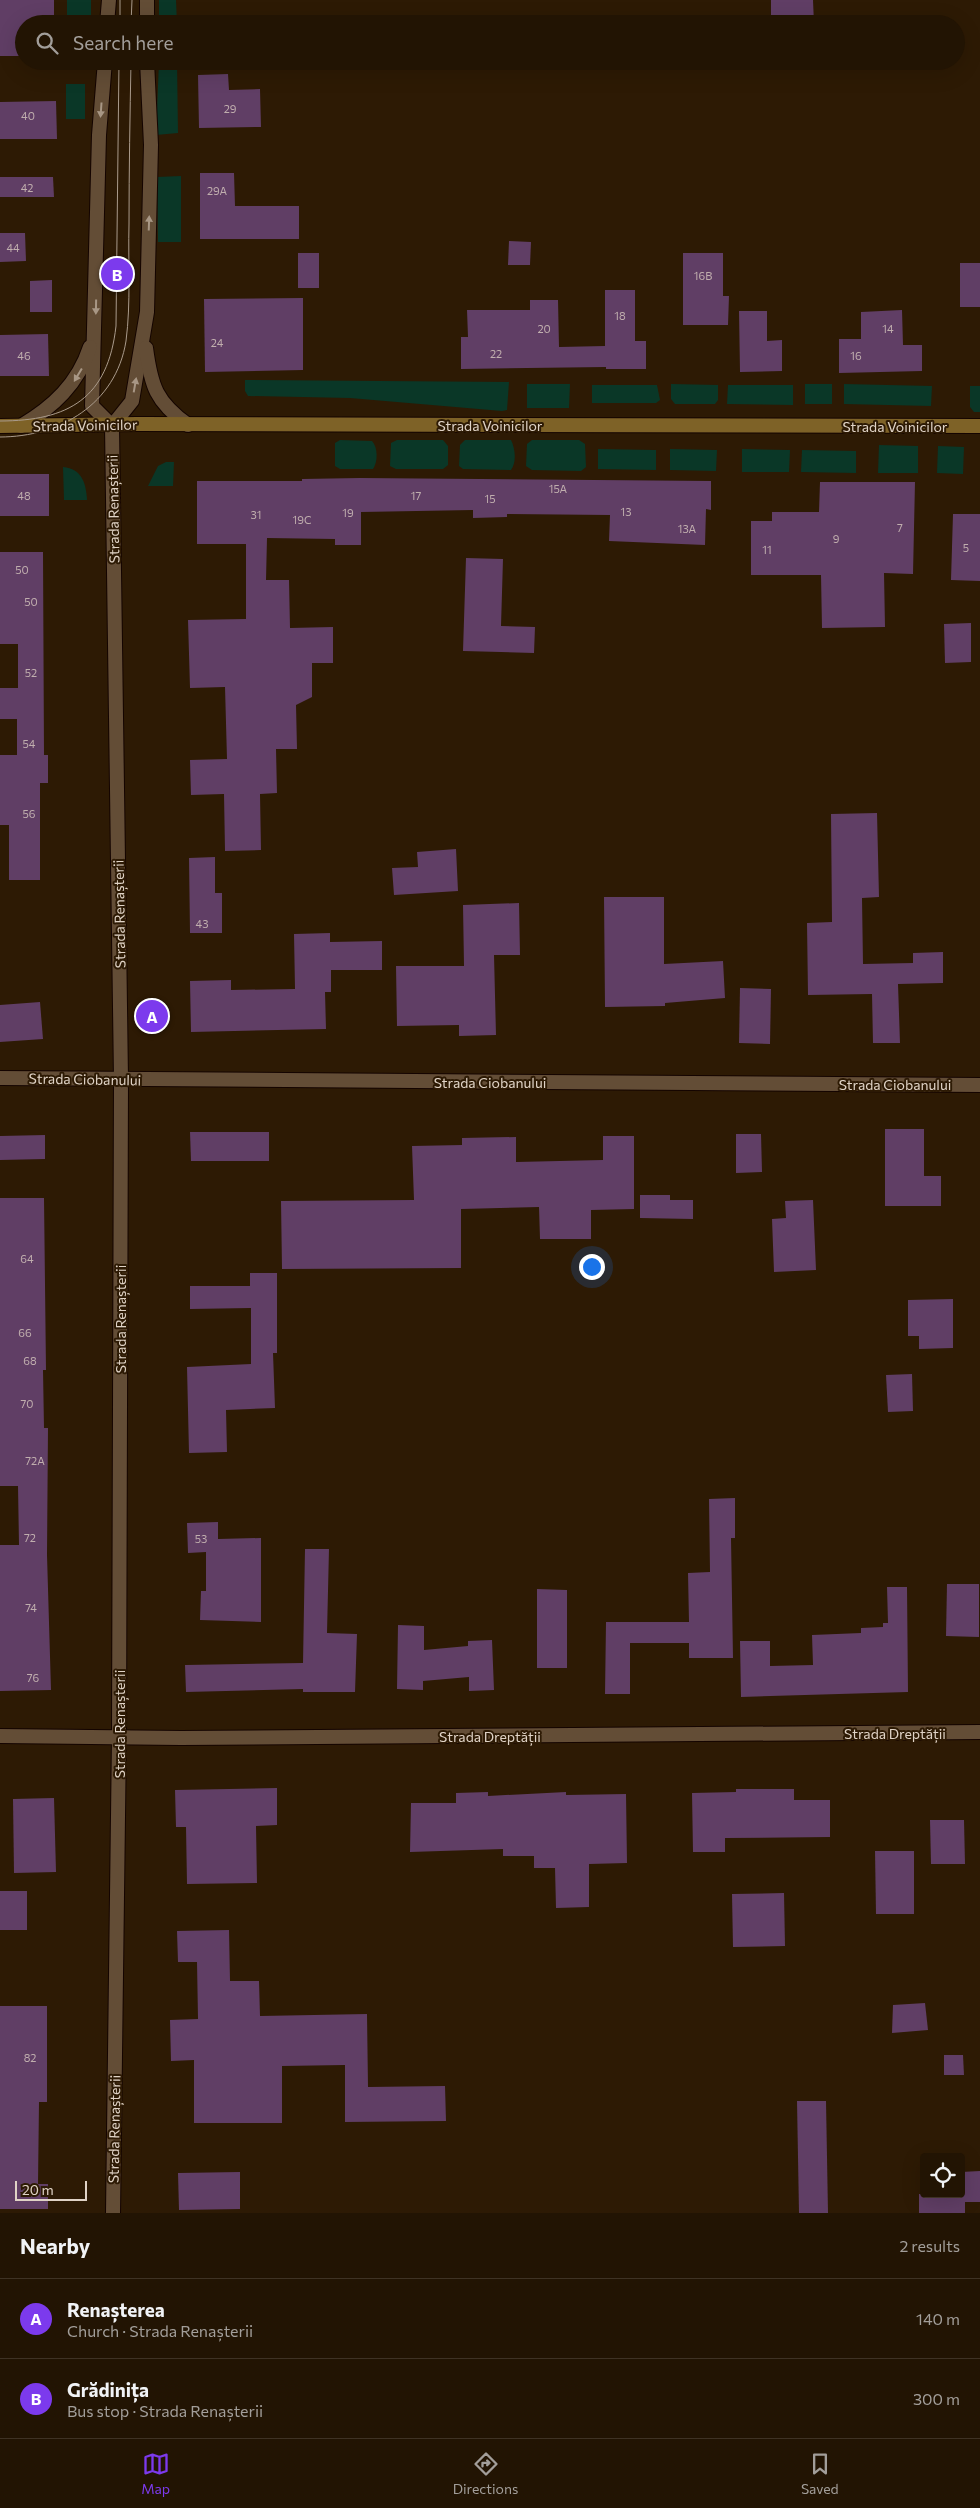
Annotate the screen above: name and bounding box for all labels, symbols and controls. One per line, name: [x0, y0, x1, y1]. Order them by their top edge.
search box: [15, 15, 965, 70]
icon: search: [33, 29, 61, 57]
text: Search here: [73, 31, 173, 54]
one-way arrow: [97, 102, 105, 118]
house number: 29: [224, 102, 237, 115]
house number: 40: [21, 109, 35, 122]
house number: 42: [21, 181, 33, 194]
house number: 29A: [207, 184, 227, 197]
one-way arrow: [145, 215, 153, 231]
house number: 44: [6, 241, 20, 254]
pin: B: [101, 255, 133, 293]
house number: 16B: [694, 269, 712, 282]
one-way arrow: [92, 300, 100, 316]
house number: 18: [614, 309, 626, 322]
house number: 20: [537, 322, 551, 335]
house number: 14: [882, 322, 894, 335]
house number: 24: [211, 336, 224, 349]
house number: 22: [490, 347, 502, 360]
house number: 46: [17, 349, 31, 362]
house number: 16: [850, 349, 862, 362]
one-way arrow: [74, 369, 83, 382]
one-way arrow: [132, 376, 140, 392]
street label: Strada Voinicilor: [32, 416, 138, 434]
street label: Strada Voinicilor: [438, 417, 543, 434]
street label: Strada Voinicilor: [843, 418, 948, 435]
street label: Strada Renașterii: [104, 455, 123, 563]
house number: 15A: [549, 482, 568, 495]
house number: 48: [17, 489, 31, 502]
house number: 17: [411, 489, 421, 502]
house number: 15: [484, 492, 496, 505]
house number: 13: [621, 505, 631, 518]
house number: 19: [342, 506, 354, 519]
house number: 31: [251, 508, 261, 521]
house number: 19C: [293, 513, 311, 526]
house number: 7: [897, 521, 903, 534]
house number: 13A: [678, 522, 697, 535]
house number: 9: [833, 532, 840, 545]
house number: 5: [963, 541, 969, 554]
house number: 11: [762, 543, 772, 556]
house number: 50: [15, 563, 29, 576]
house number: 50: [24, 595, 38, 608]
house number: 52: [25, 666, 37, 679]
house number: 54: [23, 737, 36, 750]
house number: 56: [23, 807, 36, 820]
street label: Strada Renașterii: [110, 860, 129, 968]
house number: 43: [196, 917, 208, 930]
pin: A: [136, 997, 168, 1035]
street label: Strada Ciobanului: [29, 1070, 141, 1088]
street label: Strada Ciobanului: [434, 1074, 546, 1091]
street label: Strada Ciobanului: [839, 1076, 951, 1093]
house number: 64: [20, 1252, 34, 1265]
your location: [579, 1254, 605, 1280]
street label: Strada Renașterii: [112, 1265, 130, 1373]
house number: 66: [18, 1326, 32, 1339]
house number: 68: [23, 1354, 37, 1367]
house number: 70: [21, 1397, 33, 1410]
house number: 72A: [25, 1454, 45, 1467]
house number: 72: [24, 1531, 36, 1544]
house number: 53: [195, 1532, 207, 1545]
house number: 74: [25, 1601, 37, 1614]
street label: Strada Renașterii: [111, 1670, 129, 1778]
house number: 76: [27, 1671, 40, 1684]
street label: Strada Dreptății: [844, 1725, 946, 1743]
street label: Strada Dreptății: [439, 1728, 541, 1746]
house number: 82: [24, 2051, 36, 2064]
street label: Strada Renașterii: [105, 2075, 124, 2183]
map controls: [920, 2153, 965, 2198]
button: locate: [920, 2153, 965, 2198]
scale bar: [15, 2178, 88, 2201]
text: 20 m: [22, 2181, 54, 2198]
text: Nearby: [20, 2233, 90, 2258]
text: 2 results: [899, 2236, 960, 2255]
text: Renașterea: [67, 2298, 165, 2321]
text: A: [30, 2309, 42, 2328]
text: 140 m: [916, 2309, 960, 2328]
text: Church · Strada Renașterii: [67, 2321, 253, 2340]
text: Grădinița: [67, 2378, 149, 2401]
text: B: [31, 2389, 41, 2408]
text: 300 m: [913, 2389, 960, 2408]
text: Bus stop · Strada Renașterii: [67, 2401, 263, 2420]
tab: Map: [141, 2450, 170, 2497]
tab: Directions: [453, 2450, 518, 2497]
tab: Saved: [801, 2450, 839, 2497]

